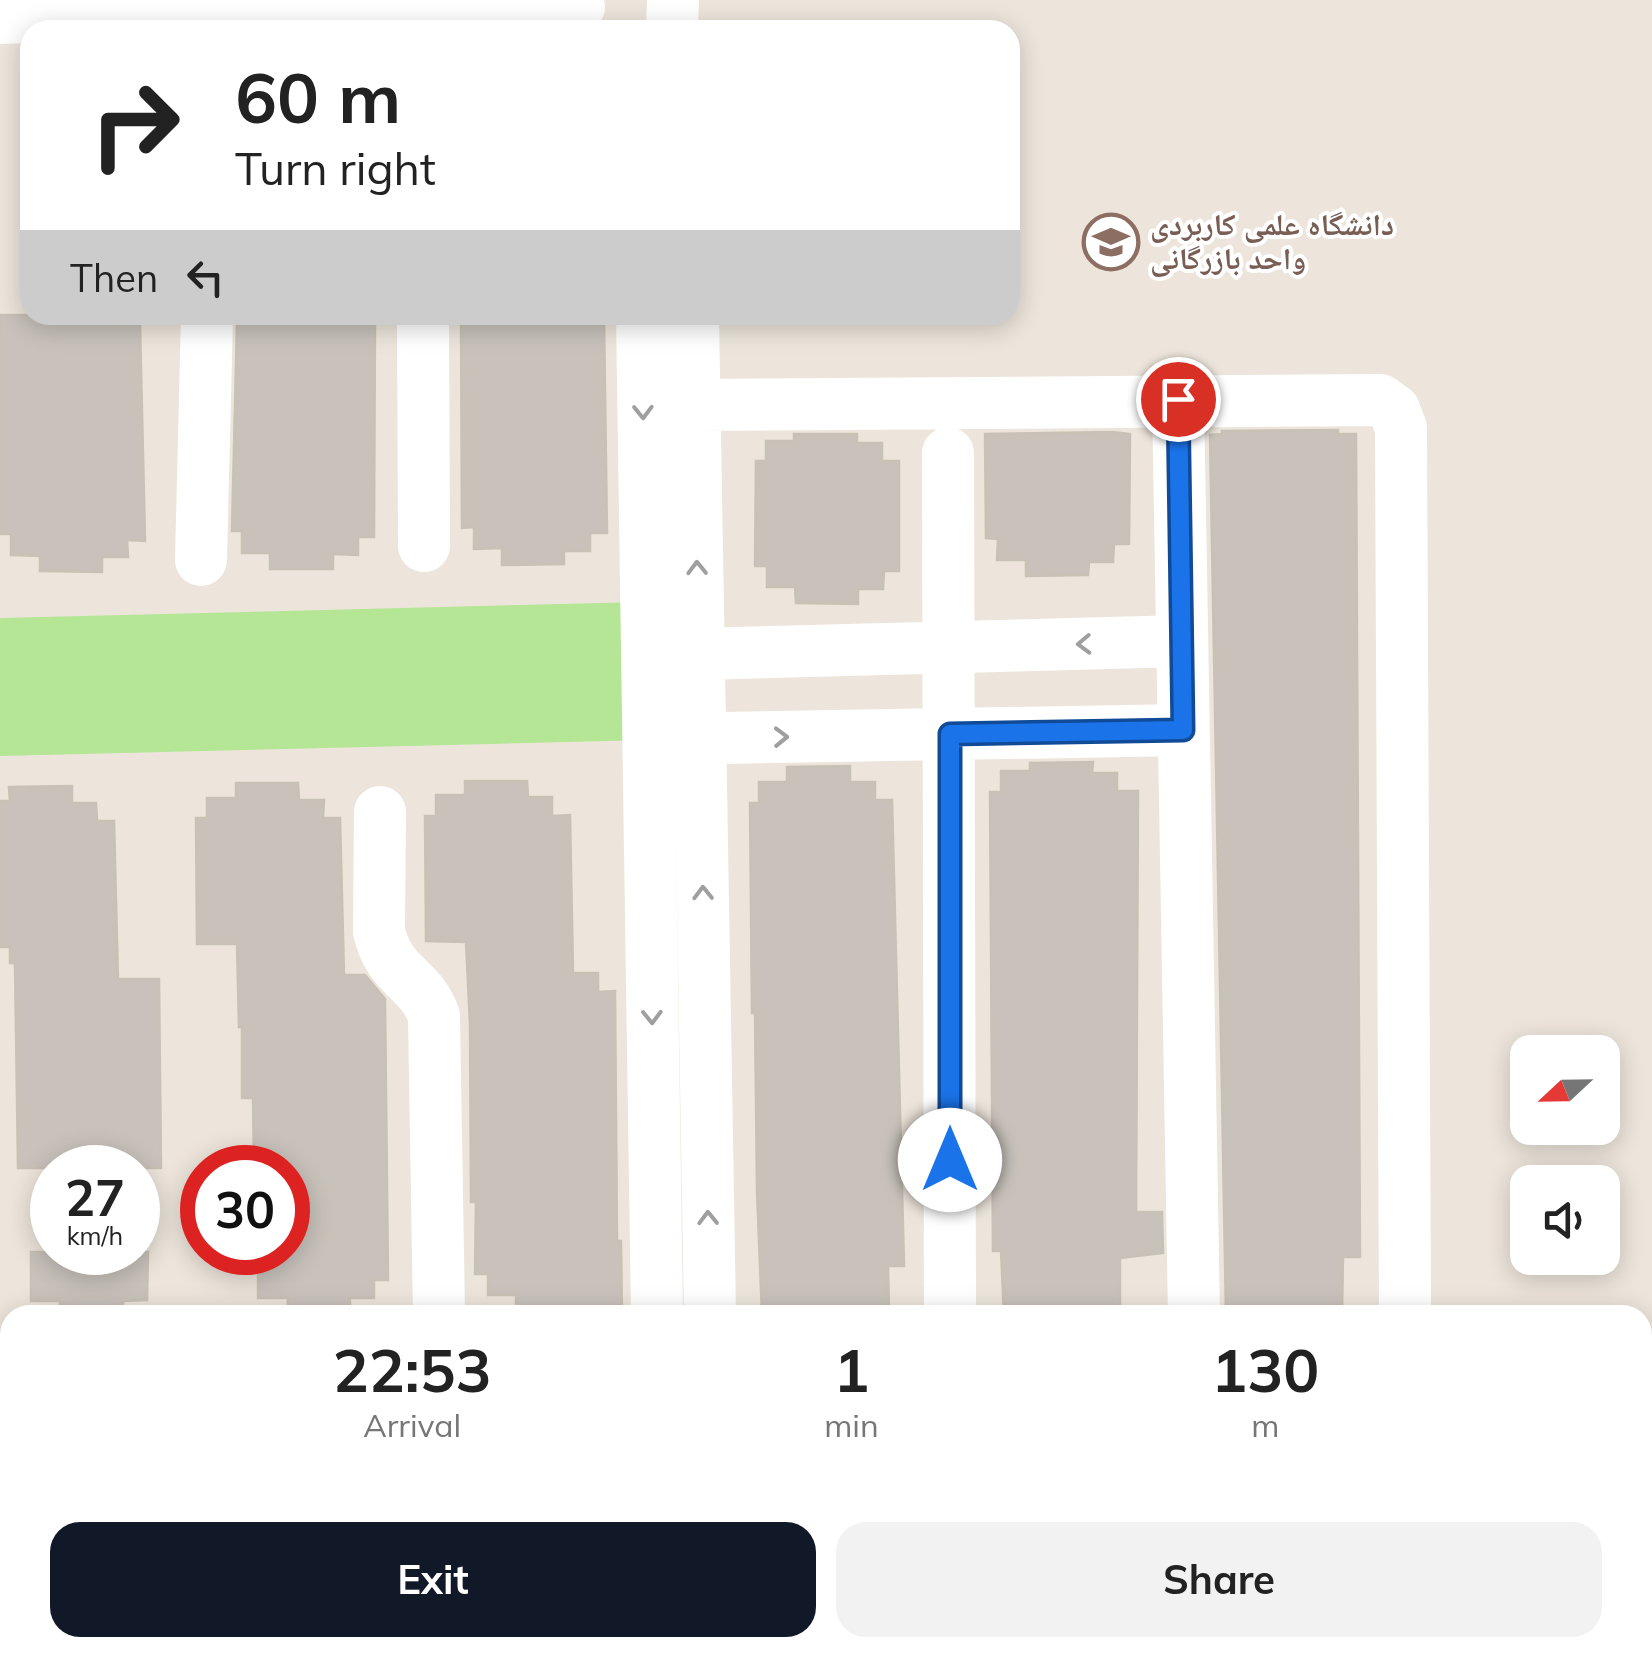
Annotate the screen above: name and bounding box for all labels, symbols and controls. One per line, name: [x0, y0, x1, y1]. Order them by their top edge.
text: 60 m: [235, 53, 401, 141]
icon: right: [70, 60, 200, 190]
text: Turn right: [235, 140, 436, 196]
place label: دانشگاه علمی کاربردی واحد بازرگانی: [1150, 205, 1394, 277]
school or university icon: دانشگاه علمی کاربردی واحد بازرگانی: [1081, 212, 1141, 272]
icon: left: [178, 250, 233, 305]
text: Then: [70, 254, 158, 302]
pin: [1136, 357, 1221, 442]
icon: arrive: [1151, 372, 1206, 427]
one-way arrow: [632, 406, 654, 421]
one-way arrow: [687, 559, 708, 575]
one-way arrow: [1076, 633, 1092, 654]
one-way arrow: [774, 726, 789, 748]
one-way arrow: [692, 884, 713, 900]
one-way arrow: [642, 1010, 663, 1026]
north arrow: [1510, 1035, 1620, 1145]
map controls: [1510, 1035, 1620, 1275]
position arrow: [898, 1108, 1002, 1212]
speed limit sign: 30: [180, 1145, 310, 1275]
button: sound: [1510, 1165, 1620, 1275]
text: 27: [65, 1166, 125, 1229]
one-way arrow: [697, 1209, 719, 1224]
text: km/h: [67, 1220, 123, 1251]
text: 22:53: [333, 1332, 492, 1407]
text: 1: [833, 1332, 869, 1407]
text: 130: [1211, 1332, 1319, 1407]
text: Arrival: [363, 1405, 461, 1445]
text: min: [824, 1405, 879, 1445]
text: m: [1251, 1405, 1279, 1445]
button: Exit: [50, 1522, 816, 1637]
button: Share: [836, 1522, 1602, 1637]

